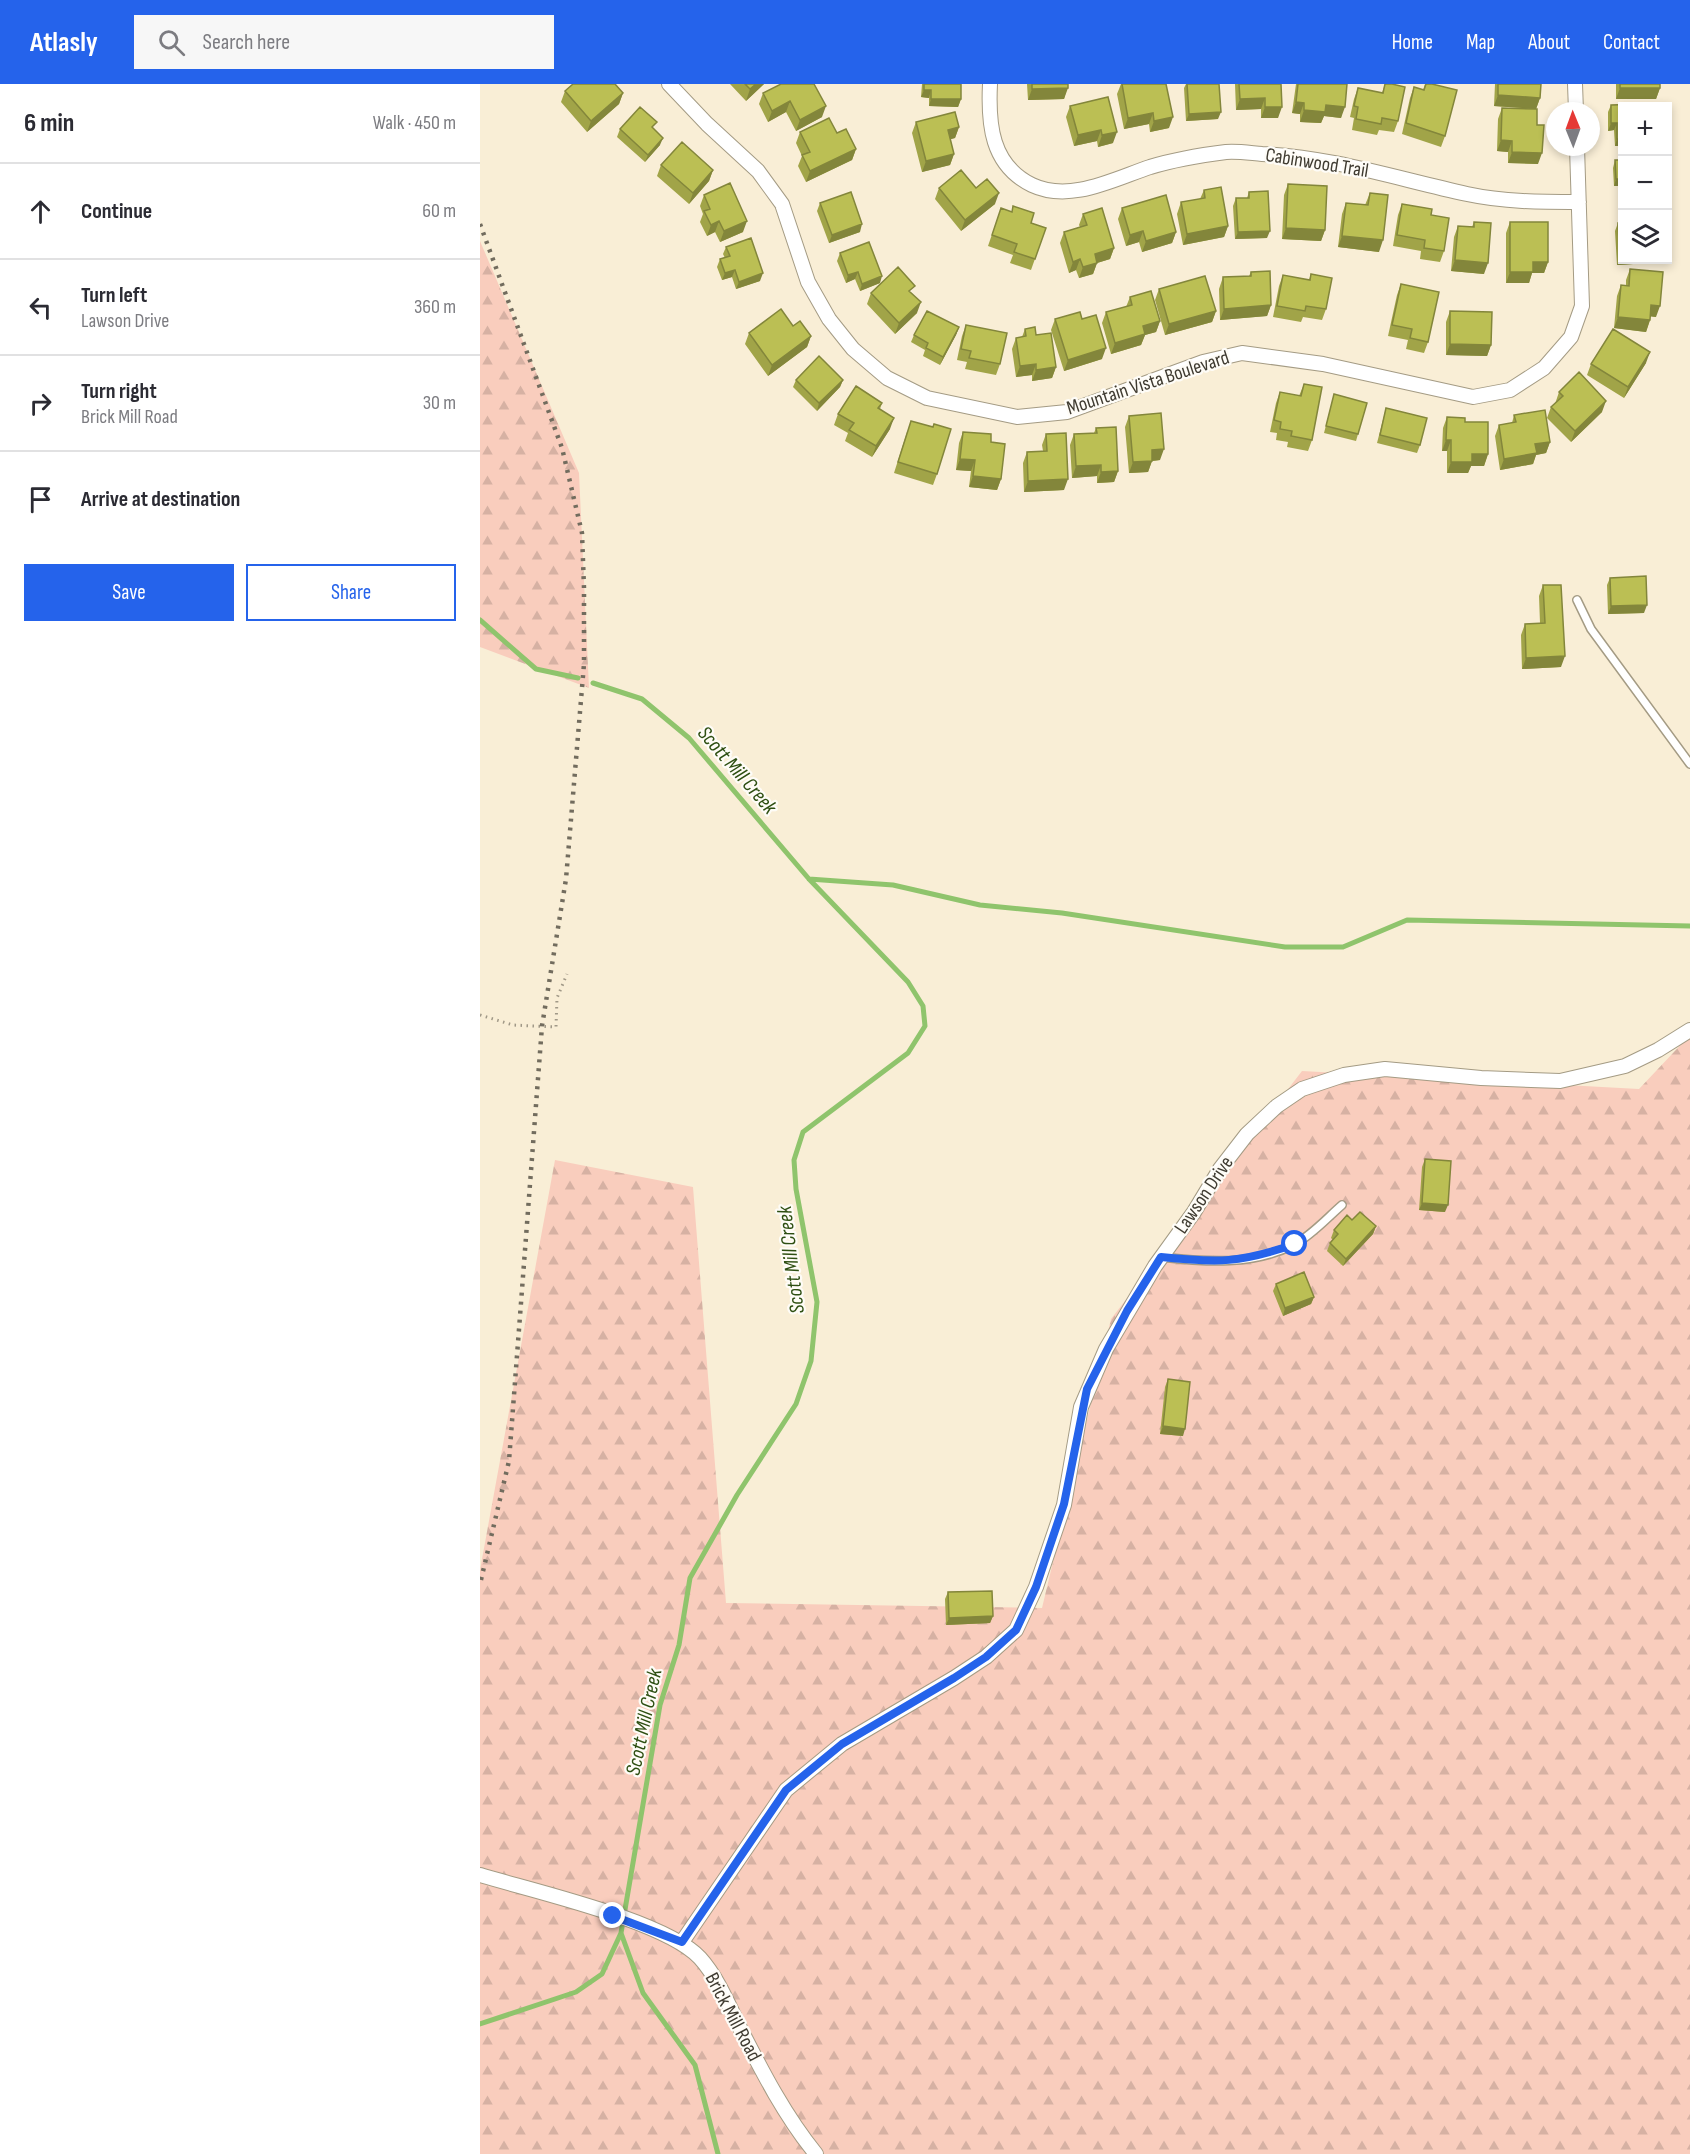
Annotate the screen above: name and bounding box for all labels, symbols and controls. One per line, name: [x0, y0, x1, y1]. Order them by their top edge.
search box: [134, 15, 554, 69]
text: Atlasly: [30, 26, 98, 59]
icon: search: [155, 26, 188, 59]
text: Search here: [203, 29, 290, 56]
text: Home: [1392, 30, 1433, 55]
text: Map: [1466, 30, 1495, 55]
text: About: [1528, 30, 1570, 55]
text: Contact: [1603, 30, 1660, 55]
north arrow: [1546, 102, 1600, 156]
map controls: [1618, 102, 1672, 264]
button: +: [1618, 102, 1672, 156]
text: 6 min: [24, 108, 74, 139]
text: Walk · 450 m: [373, 111, 456, 135]
street label: Cabinwood Trail: [1264, 143, 1370, 183]
button: −: [1618, 156, 1672, 210]
icon: ahead: [24, 195, 57, 228]
text: Continue: [81, 198, 152, 225]
text: 60 m: [422, 199, 456, 223]
button: layers: [1618, 210, 1672, 264]
text: Turn left: [81, 282, 147, 309]
icon: left: [24, 291, 57, 324]
text: 360 m: [414, 295, 456, 319]
text: Lawson Drive: [81, 309, 169, 333]
street label: Mountain Vista Boulevard: [1064, 345, 1232, 421]
text: Turn right: [81, 378, 157, 405]
icon: right: [24, 387, 57, 420]
text: 30 m: [423, 391, 456, 415]
text: Brick Mill Road: [81, 405, 178, 429]
icon: arrive: [24, 483, 57, 516]
text: Arrive at destination: [81, 486, 240, 513]
button: Save: [24, 564, 234, 621]
button: Share: [246, 564, 456, 621]
water label: Scott Mill Creek: [692, 721, 783, 820]
street label: Lawson Drive: [1169, 1152, 1239, 1238]
water label: Scott Mill Creek: [772, 1204, 810, 1315]
route start: [1281, 1230, 1307, 1256]
water label: Scott Mill Creek: [621, 1665, 668, 1777]
route end: [599, 1902, 625, 1928]
street label: Brick Mill Road: [700, 1969, 766, 2065]

